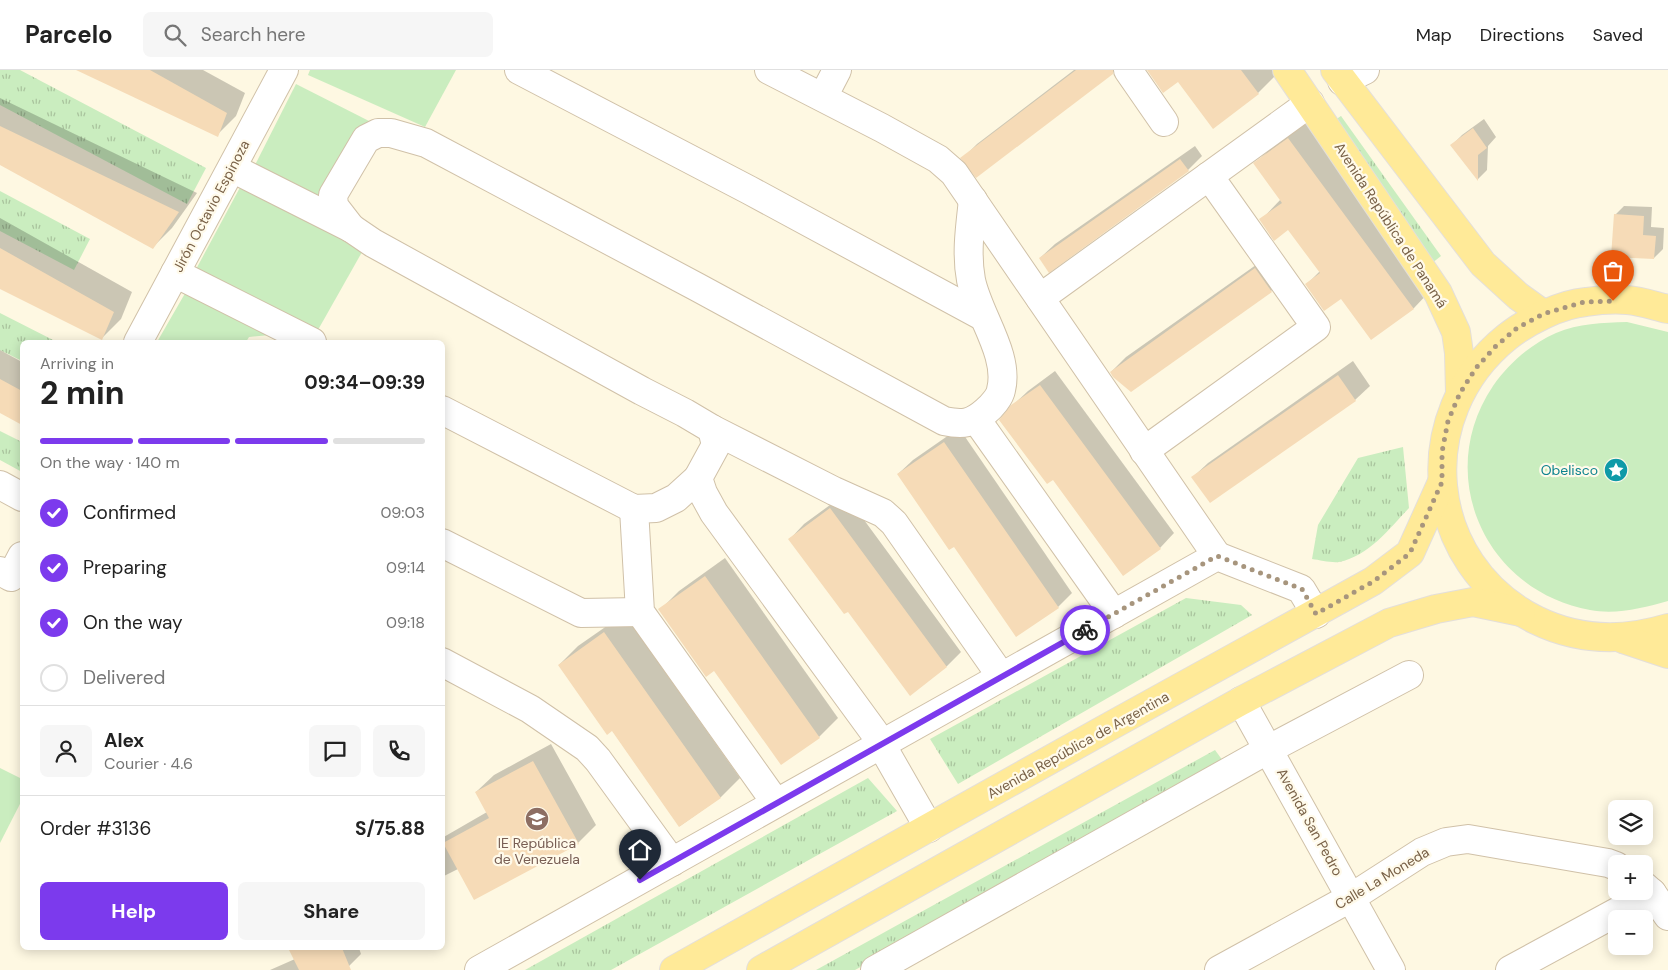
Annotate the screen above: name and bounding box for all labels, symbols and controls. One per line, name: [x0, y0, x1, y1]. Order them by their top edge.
search box: [143, 12, 493, 57]
text: Parcelo: [25, 19, 113, 50]
icon: search: [161, 21, 189, 49]
text: Search here: [201, 22, 306, 47]
text: Map: [1416, 23, 1452, 47]
text: Directions: [1480, 23, 1565, 47]
text: Saved: [1593, 23, 1643, 47]
street label: Jirón Octavio Espinoza: [169, 137, 253, 275]
street label: Avenida República de Panamá: [1331, 139, 1451, 311]
pin: [1592, 250, 1634, 301]
icon: bag: [1599, 257, 1627, 285]
text: Arriving in: [40, 353, 114, 374]
text: 09:34–09:39: [304, 370, 425, 395]
text: 2 min: [40, 372, 125, 414]
text: On the way · 140 m: [40, 452, 180, 473]
place icon: Obelisco: [1603, 457, 1629, 483]
place label: Obelisco: [1541, 461, 1598, 479]
icon: check: [40, 499, 68, 527]
text: Confirmed: [83, 500, 176, 525]
text: 09:03: [380, 502, 425, 523]
icon: check: [40, 554, 68, 582]
text: Preparing: [83, 555, 167, 580]
text: 09:14: [386, 557, 425, 578]
courier: [1060, 605, 1110, 655]
icon: check: [40, 609, 68, 637]
text: On the way: [83, 610, 183, 635]
text: 09:18: [386, 612, 425, 633]
icon: bike: [1071, 616, 1099, 644]
text: Delivered: [83, 665, 165, 690]
street label: Avenida República de Argentina: [984, 687, 1172, 803]
button: person: [40, 725, 92, 777]
button: chat: [309, 725, 361, 777]
button: phone: [373, 725, 425, 777]
text: Alex: [104, 728, 144, 753]
text: Courier · 4.6: [104, 753, 193, 774]
street label: Avenida San Pedro: [1273, 765, 1347, 879]
map controls: [1608, 800, 1653, 955]
button: layers: [1608, 800, 1653, 845]
school or university icon: IE República de Venezuela: [524, 806, 550, 832]
text: Order #3136: [40, 816, 151, 841]
text: S/75.88: [355, 816, 425, 841]
pin: [619, 829, 661, 880]
place label: IE República de Venezuela: [494, 834, 580, 868]
icon: home: [626, 836, 654, 864]
street label: Calle La Moneda: [1332, 843, 1432, 913]
button: +: [1608, 855, 1653, 900]
button: Help: [40, 882, 228, 940]
button: Share: [238, 882, 425, 940]
button: −: [1608, 910, 1653, 955]

